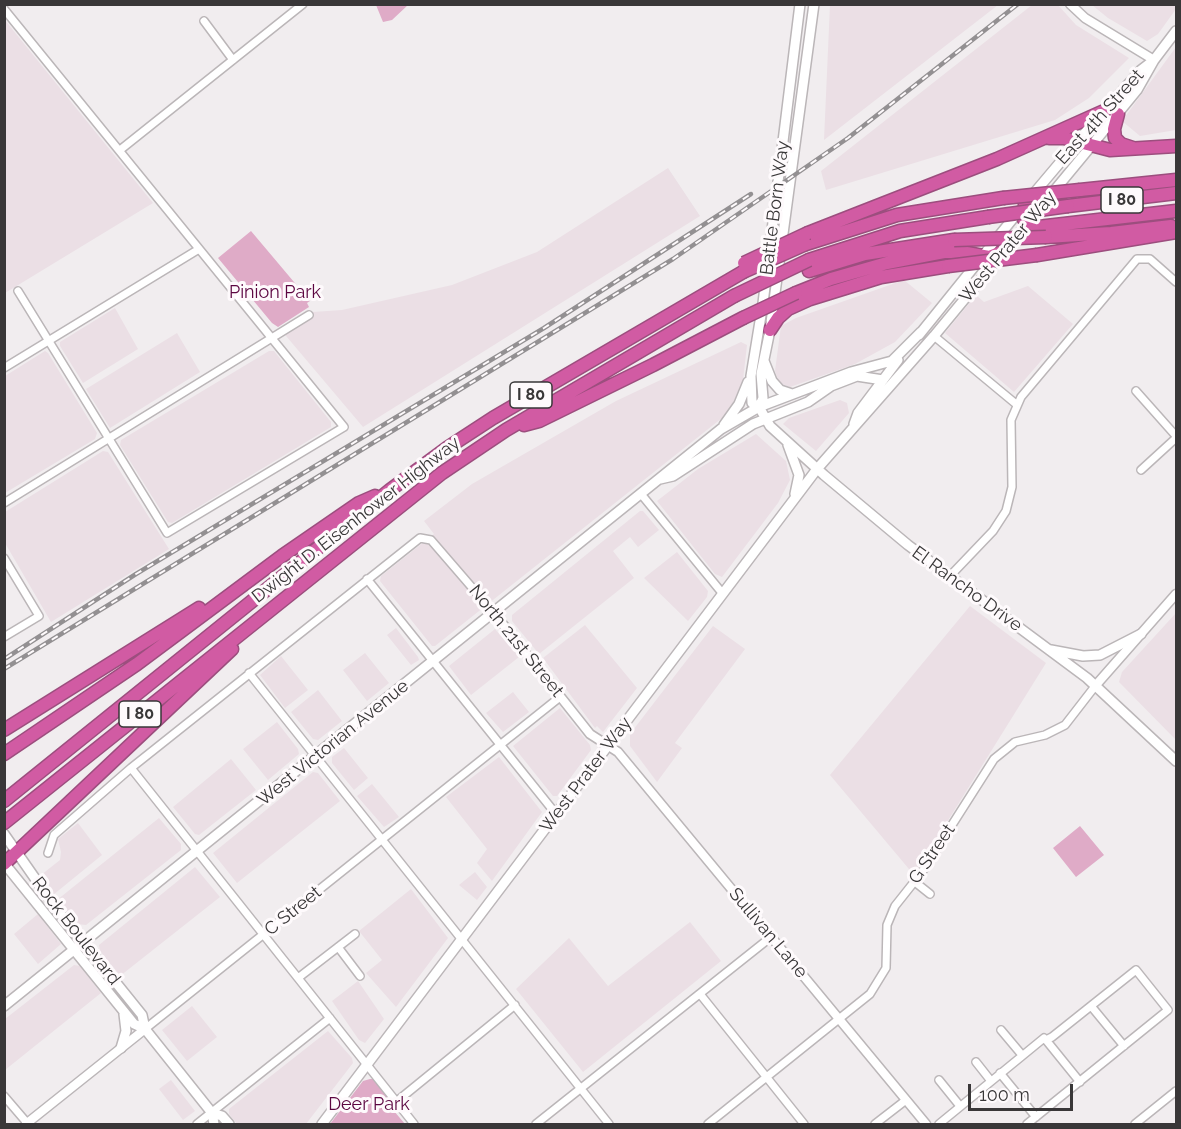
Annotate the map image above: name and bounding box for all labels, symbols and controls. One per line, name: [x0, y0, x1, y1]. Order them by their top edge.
street label: East 4th Street: [1052, 65, 1148, 169]
street label: Battle Born Way: [756, 140, 794, 276]
street label: West Prater Way: [955, 187, 1061, 307]
road number: I 80: [1101, 187, 1143, 213]
park label: Pinion Park: [229, 282, 321, 304]
road number: I 80: [510, 382, 552, 408]
street label: Dwight D. Eisenhower Highway: [248, 432, 464, 608]
street label: El Rancho Drive: [908, 542, 1026, 636]
street label: North 21st Street: [464, 581, 568, 701]
street label: West Victorian Avenue: [253, 675, 413, 811]
road number: I 80: [119, 701, 161, 727]
street label: West Prater Way: [535, 713, 637, 837]
street label: G Street: [904, 820, 960, 888]
street label: Rock Boulevard: [27, 873, 125, 989]
street label: C Street: [260, 882, 326, 940]
street label: Sullivan Lane: [724, 884, 812, 982]
scale bar: [971, 1072, 1076, 1110]
text: 100 m: [979, 1084, 1030, 1105]
park label: Deer Park: [328, 1094, 410, 1116]

